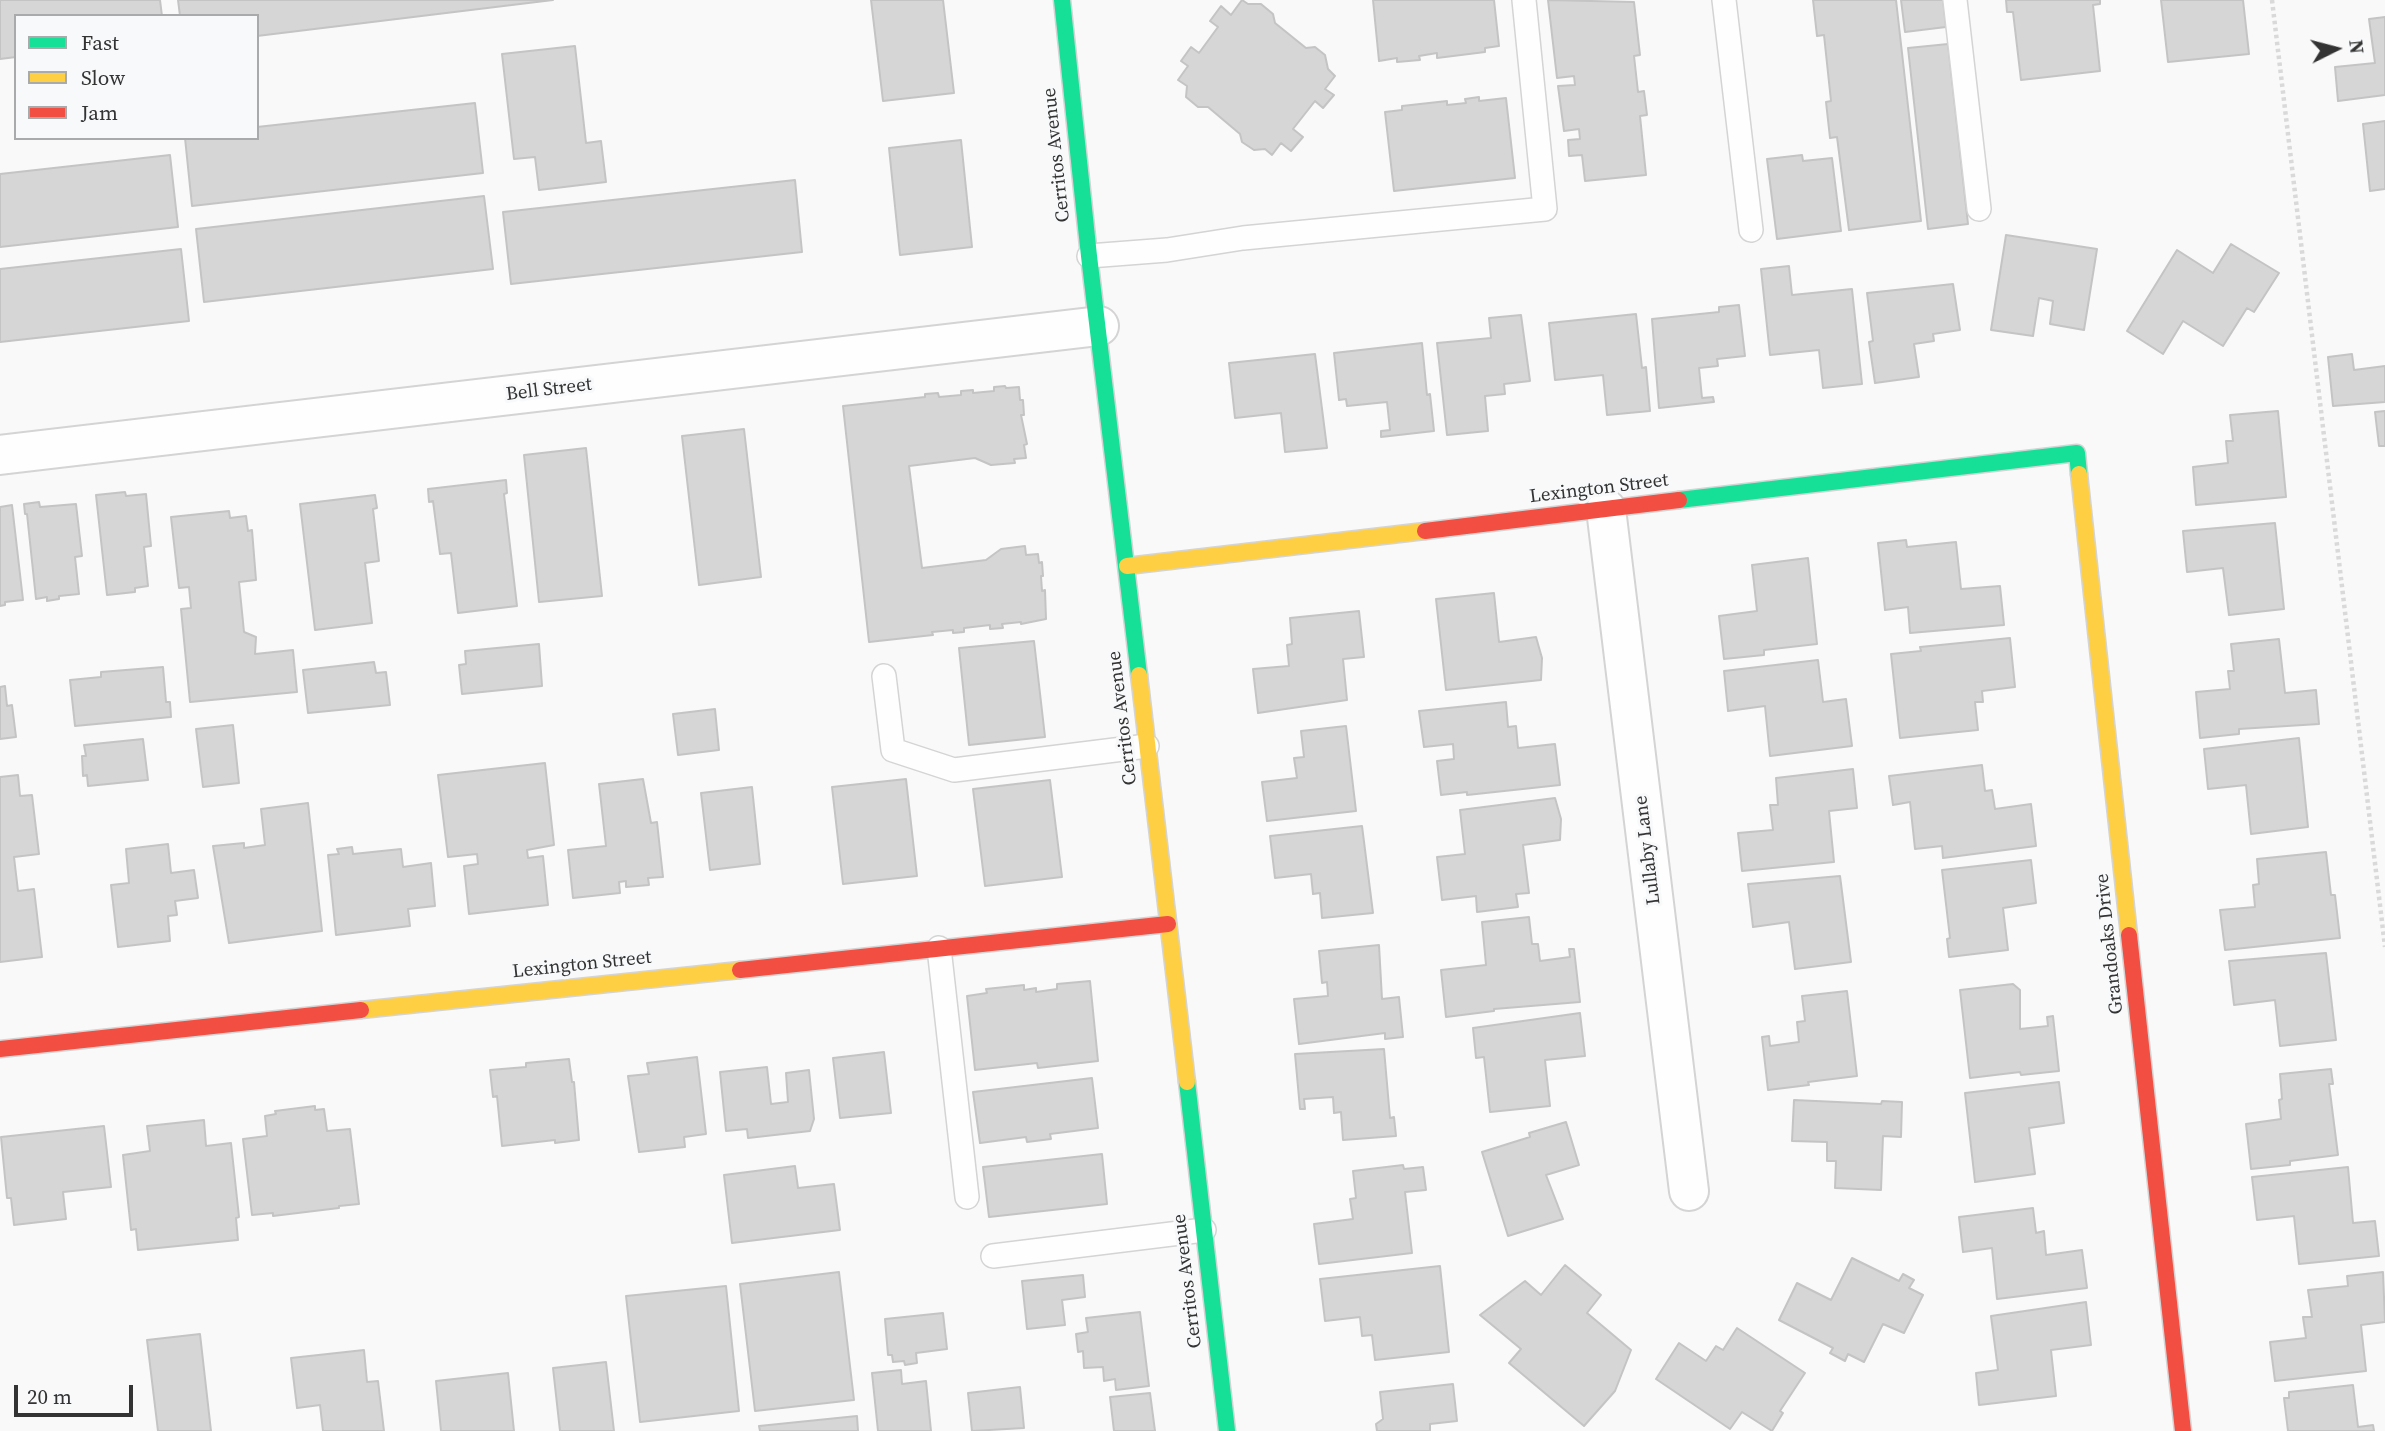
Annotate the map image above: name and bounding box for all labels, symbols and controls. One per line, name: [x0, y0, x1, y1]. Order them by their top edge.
legend: [14, 14, 259, 140]
north arrow: [2301, 14, 2371, 84]
text: Fast: [81, 28, 119, 57]
text: N: [2343, 39, 2371, 55]
text: Slow: [81, 63, 125, 92]
street label: Cerritos Avenue: [1039, 87, 1075, 223]
text: Jam: [81, 98, 118, 127]
street label: Bell Street: [505, 373, 593, 407]
street label: Lexington Street: [1528, 469, 1670, 509]
street label: Cerritos Avenue: [1103, 650, 1143, 786]
street label: Lullaby Lane: [1630, 794, 1666, 906]
street label: Grandoaks Drive: [2091, 872, 2129, 1016]
street label: Lexington Street: [511, 946, 653, 984]
street label: Cerritos Avenue: [1168, 1213, 1208, 1349]
scale bar: [18, 1372, 136, 1416]
text: 20 m: [27, 1382, 72, 1411]

